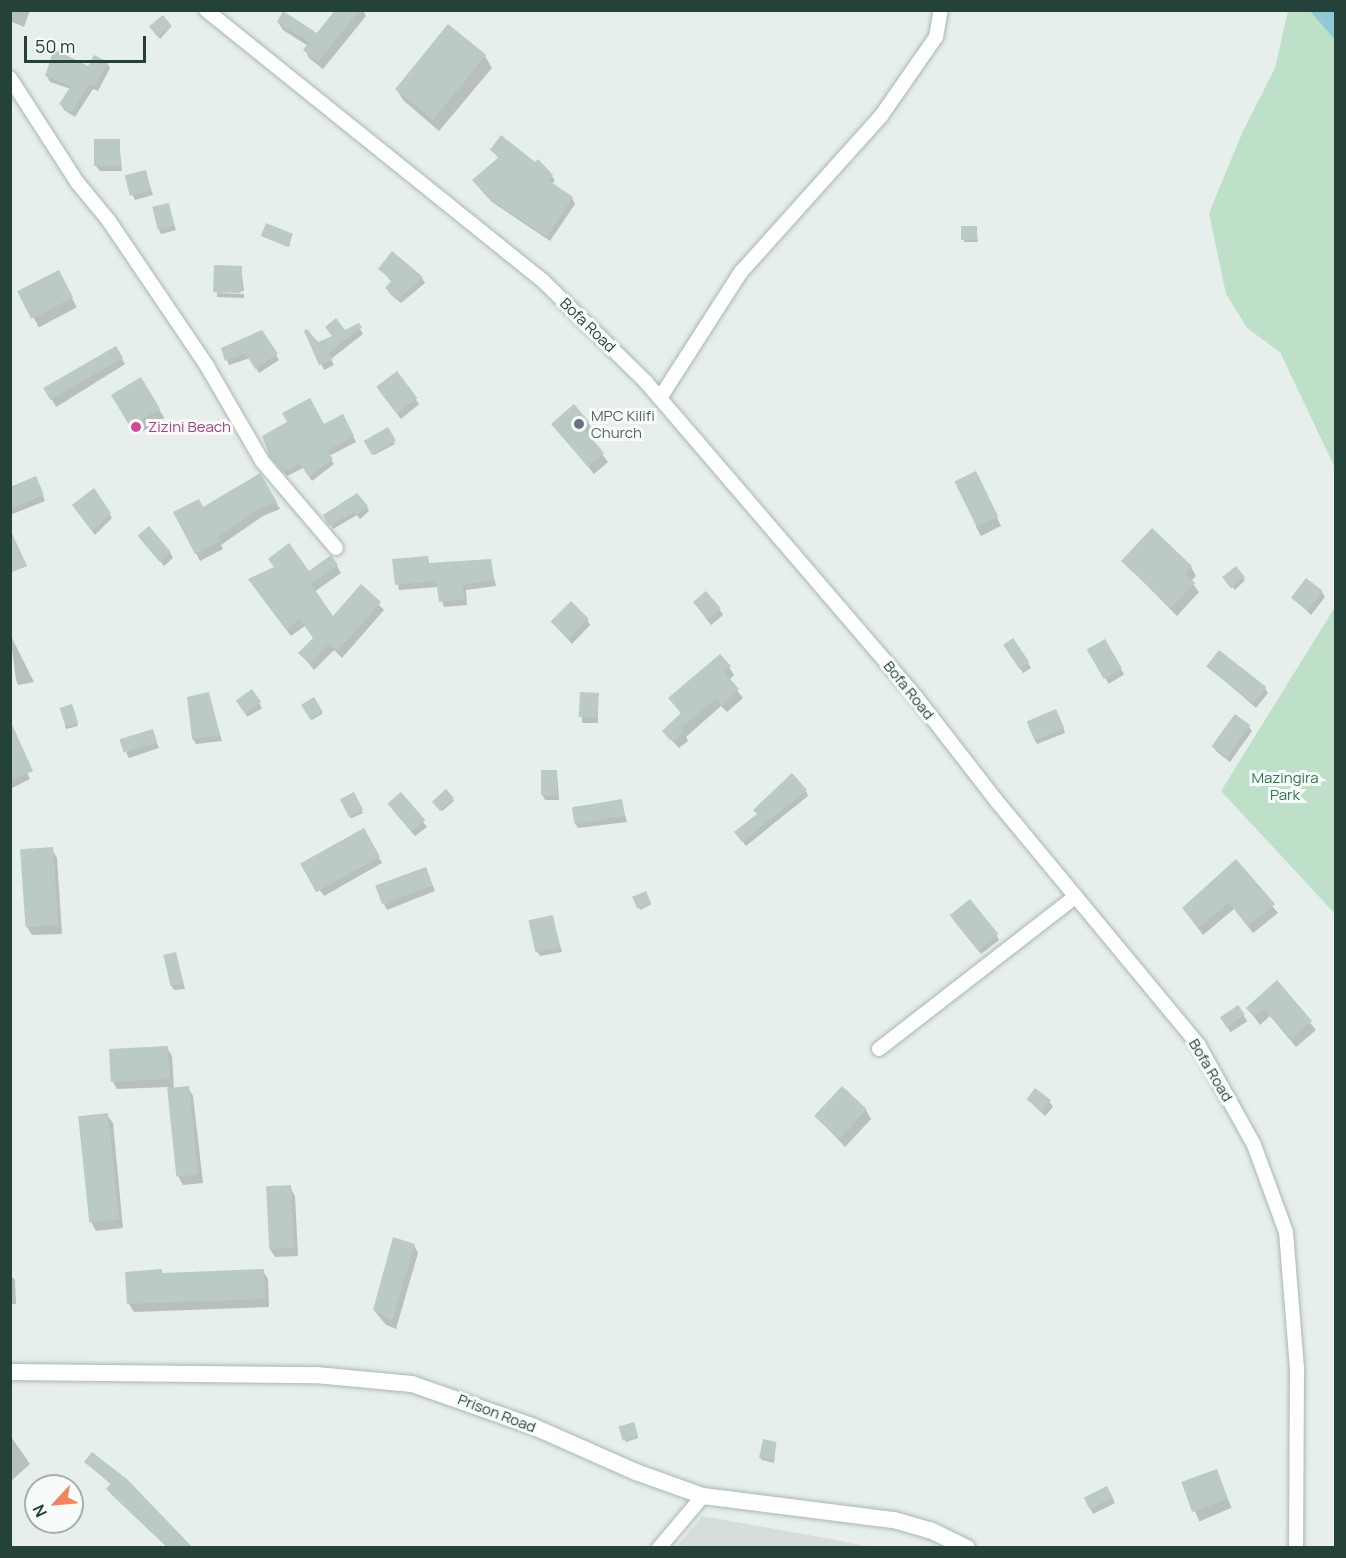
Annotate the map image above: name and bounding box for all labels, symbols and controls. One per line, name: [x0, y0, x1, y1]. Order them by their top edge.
scale bar: [27, 24, 148, 62]
text: 50 m: [35, 34, 75, 58]
street label: Bofa Road: [557, 294, 619, 356]
place label: MPC Kilifi Church: [591, 406, 655, 441]
marker: MPC Kilifi Church: [572, 417, 586, 431]
place label: Zizini Beach: [148, 418, 231, 436]
marker: Zizini Beach: [129, 420, 143, 434]
street label: Bofa Road: [880, 657, 938, 723]
park label: Mazingira Park: [1251, 768, 1319, 803]
street label: Bofa Road: [1185, 1035, 1237, 1105]
street label: Prison Road: [455, 1390, 539, 1436]
north arrow: [24, 1474, 84, 1534]
text: N: [27, 1501, 52, 1521]

